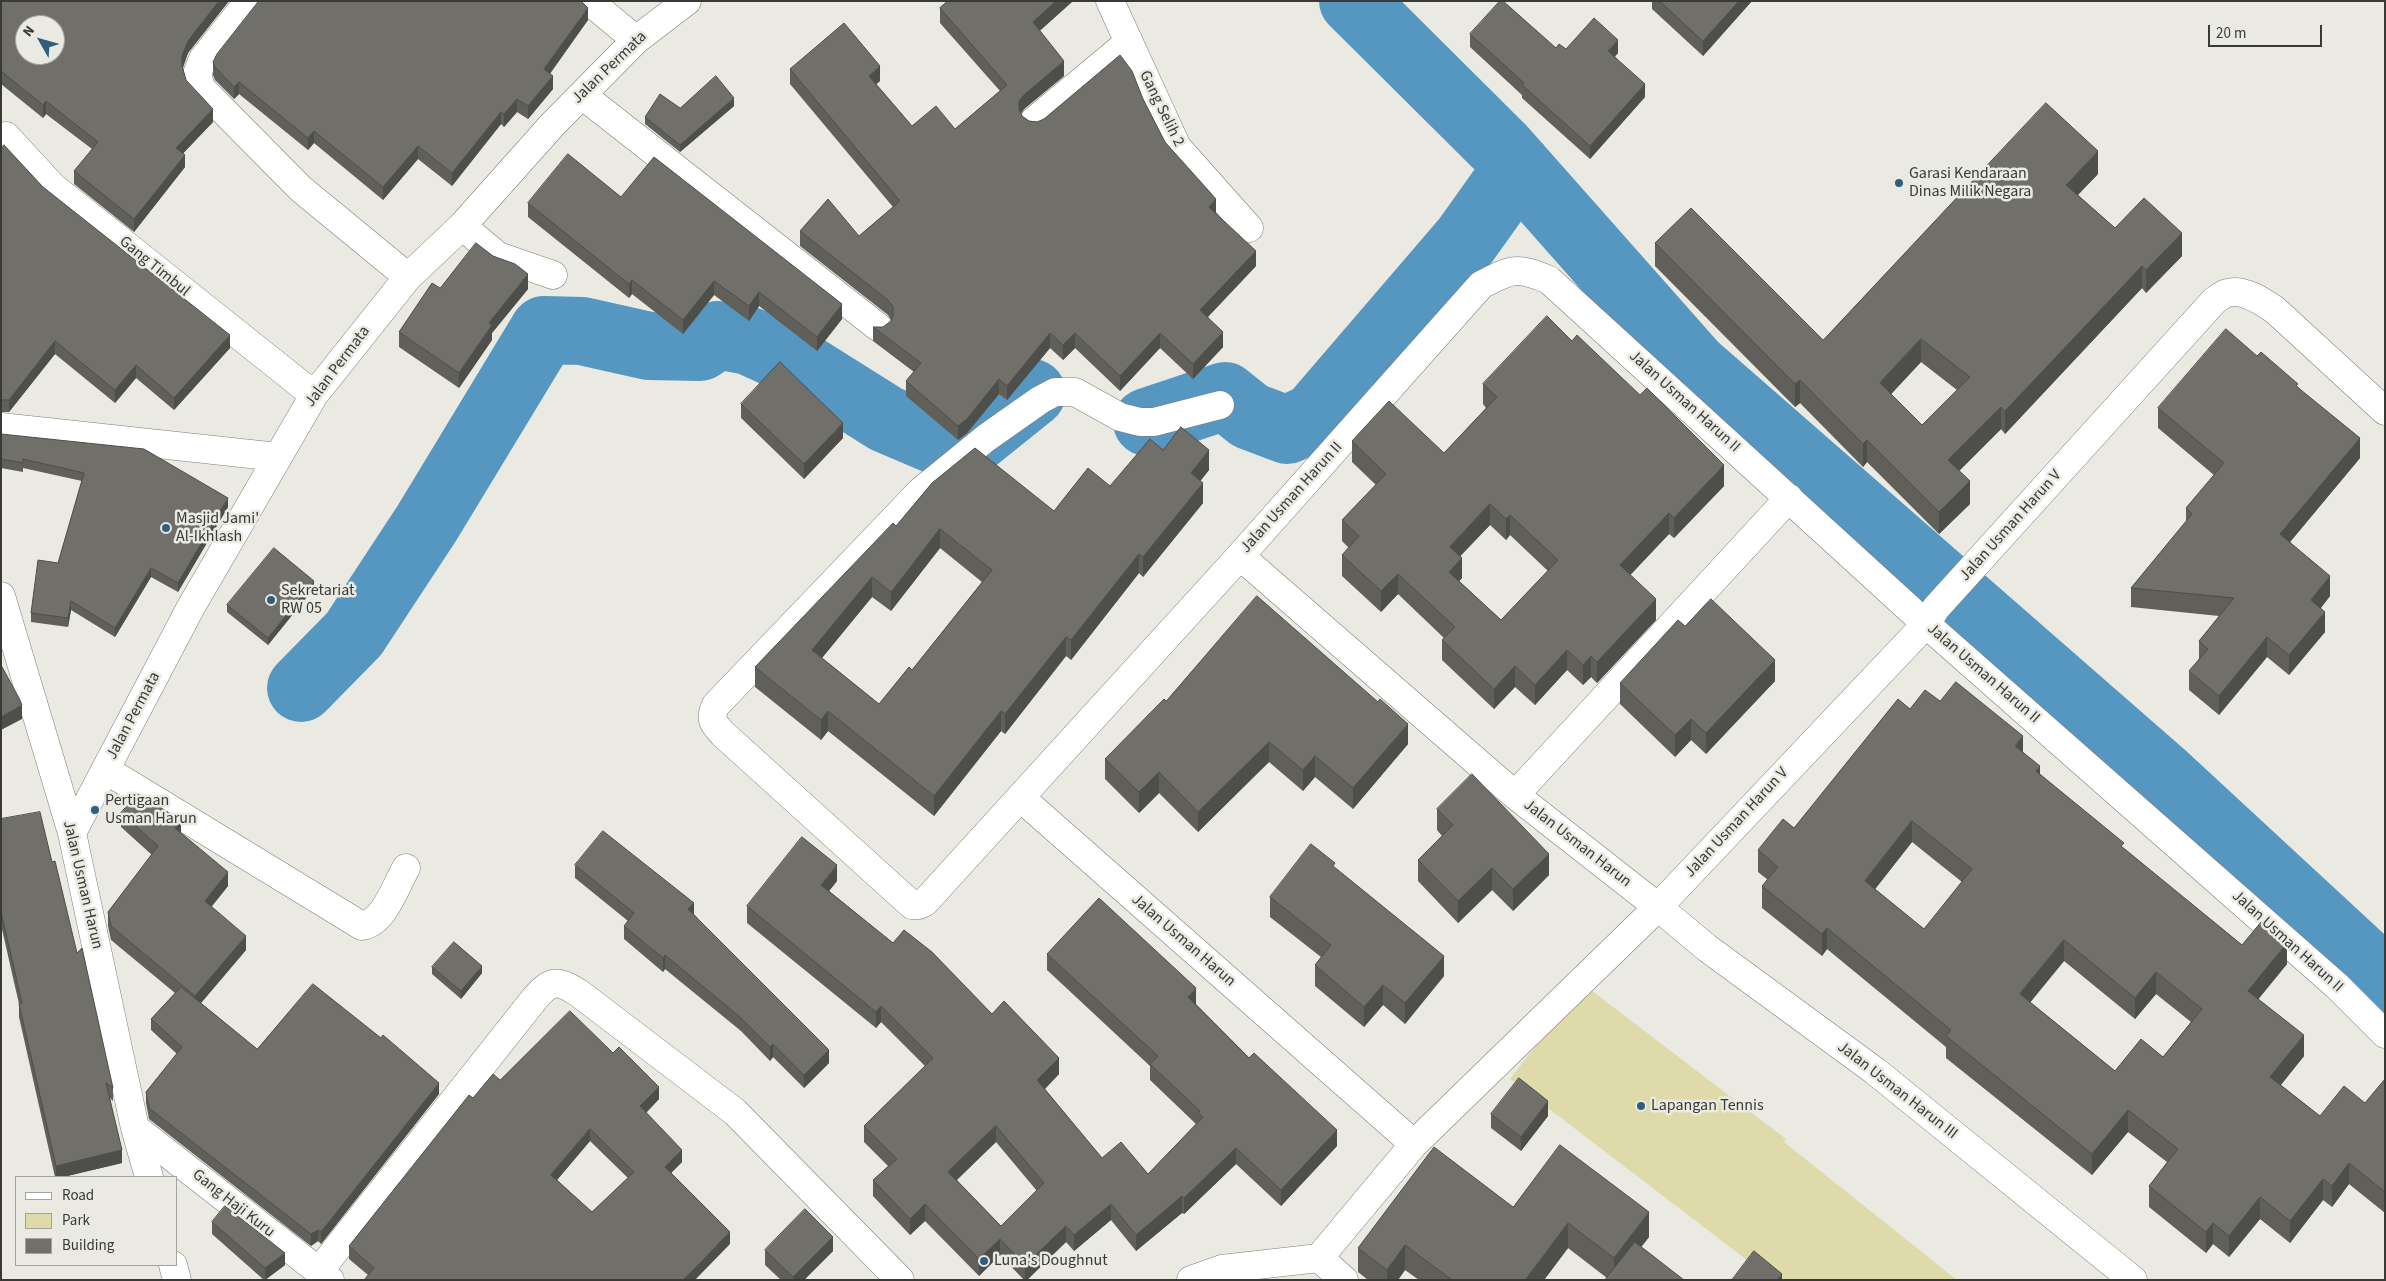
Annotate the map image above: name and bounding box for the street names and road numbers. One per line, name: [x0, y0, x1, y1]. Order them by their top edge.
street label: Jalan Permata: [569, 28, 651, 108]
street label: Gang Selih 2: [1134, 68, 1188, 150]
street label: Gang Timbul: [115, 233, 193, 301]
street label: Jalan Permata: [301, 323, 375, 411]
street label: Jalan Usman Harun II: [1624, 347, 1744, 457]
street label: Jalan Usman Harun II: [1237, 438, 1347, 558]
street label: Jalan Usman Harun V: [1956, 466, 2066, 586]
street label: Jalan Usman Harun II: [1923, 620, 2043, 728]
street label: Jalan Permata: [103, 669, 165, 763]
street label: Jalan Usman Harun V: [1681, 764, 1793, 882]
street label: Jalan Usman Harun: [1519, 796, 1635, 892]
street label: Jalan Usman Harun: [58, 819, 106, 951]
street label: Jalan Usman Harun II: [2227, 887, 2347, 997]
street label: Jalan Usman Harun: [1127, 891, 1239, 991]
street label: Jalan Usman Harun III: [1833, 1038, 1961, 1144]
street label: Gang Haji Kuru: [188, 1166, 278, 1242]

